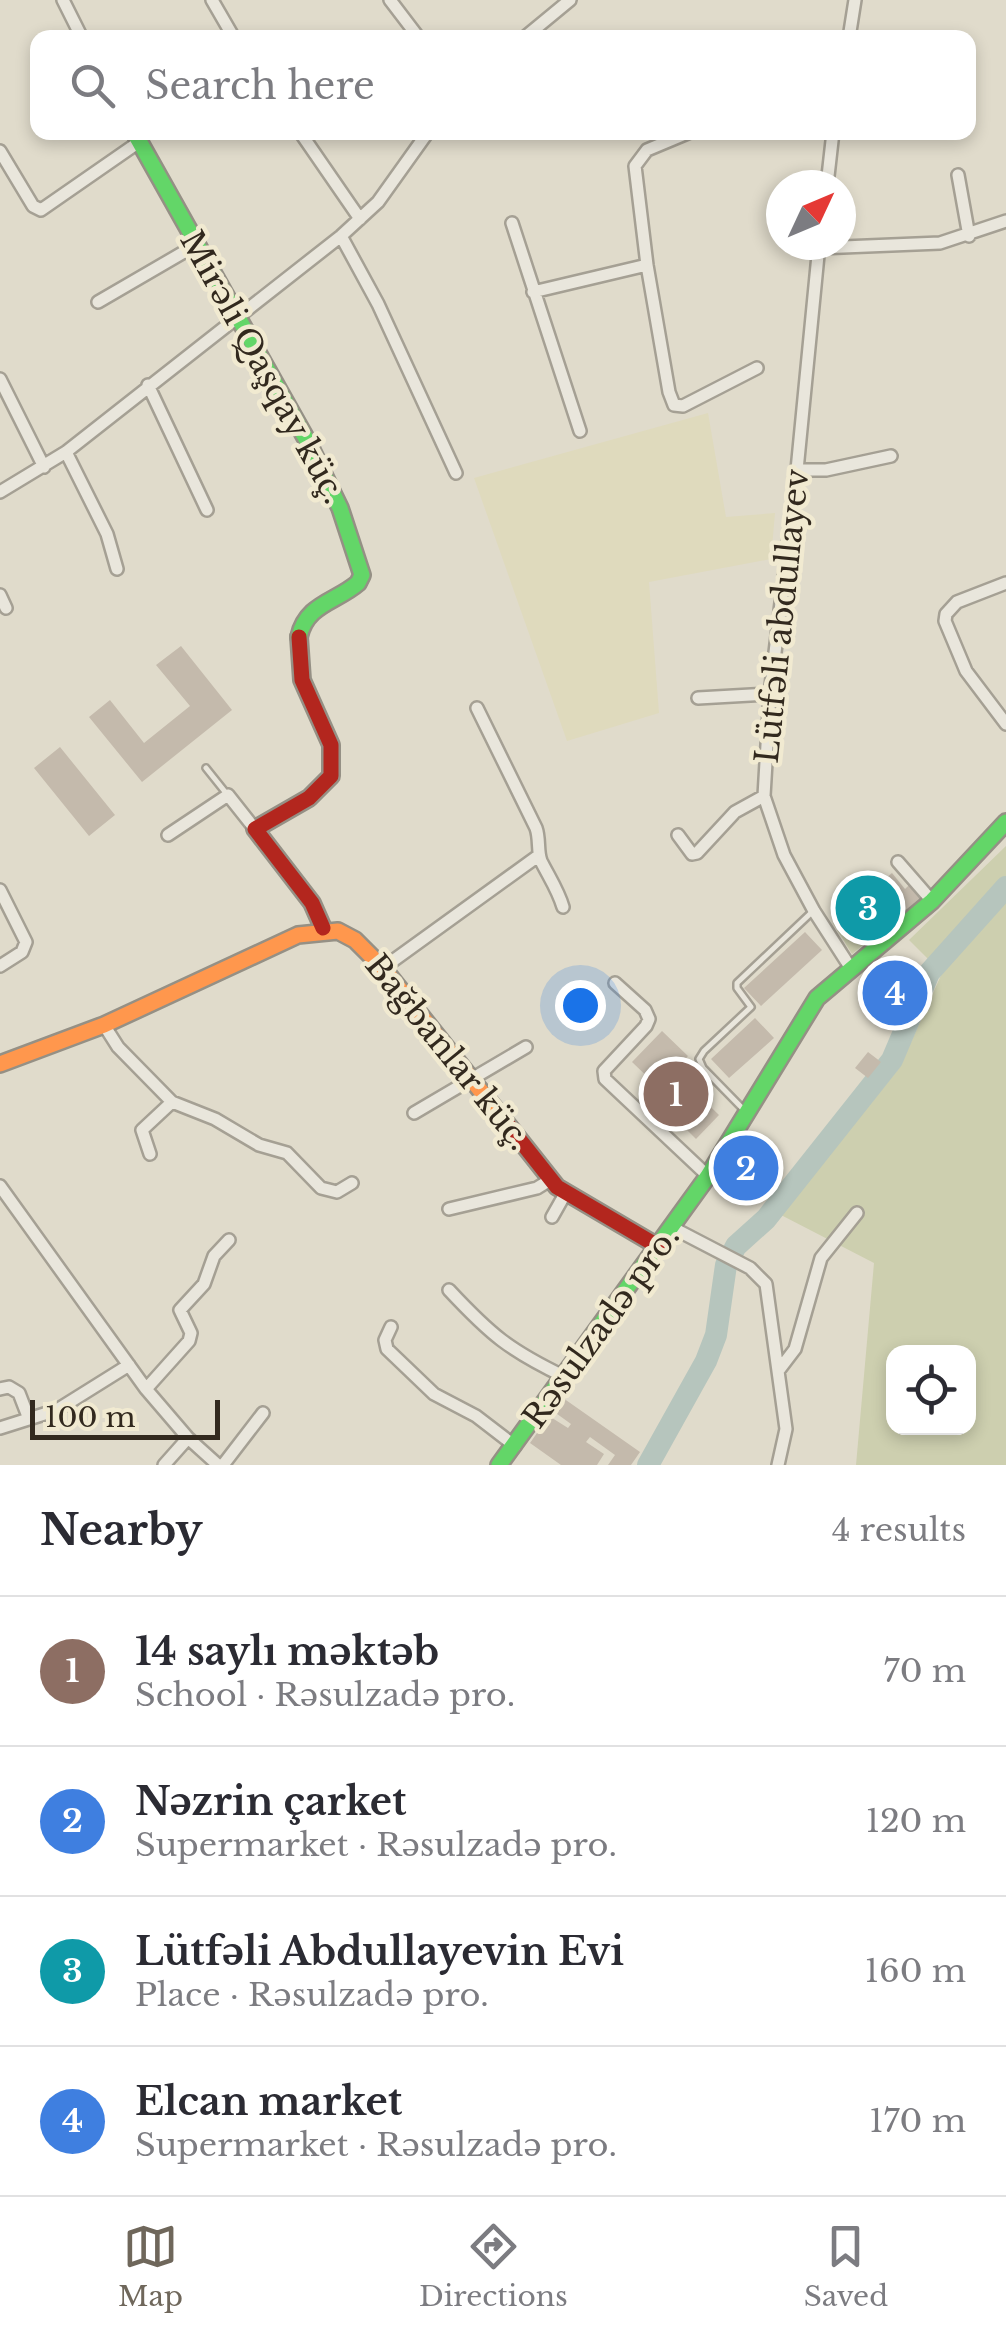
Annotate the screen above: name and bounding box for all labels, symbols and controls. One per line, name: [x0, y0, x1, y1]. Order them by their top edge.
search box: [30, 30, 976, 140]
icon: search: [65, 58, 120, 113]
text: Search here: [145, 62, 375, 109]
north arrow: [766, 170, 856, 260]
street label: Mirəli Qaşqay küç.: [171, 224, 355, 510]
street label: Lütfəli abdullayev: [747, 467, 817, 765]
pin: 3: [836, 870, 900, 946]
street label: Bağbanlar küç.: [357, 946, 539, 1158]
pin: 4: [862, 956, 928, 1030]
your location: [555, 980, 606, 1031]
pin: 1: [644, 1056, 708, 1132]
pin: 2: [714, 1130, 778, 1206]
street label: Rəsulzadə pro.: [514, 1218, 688, 1436]
map controls: [886, 1345, 976, 1435]
button: locate: [886, 1345, 976, 1435]
scale bar: [30, 1395, 220, 1440]
text: 100 m: [45, 1400, 136, 1435]
text: Nearby: [40, 1504, 203, 1556]
text: 4 results: [832, 1510, 966, 1550]
text: 14 saylı məktəb: [135, 1628, 439, 1675]
text: 1: [66, 1651, 79, 1691]
text: 70 m: [884, 1651, 966, 1691]
text: School · Rəsulzadə pro.: [135, 1675, 515, 1715]
text: Nəzrin çarket: [135, 1778, 407, 1825]
text: 2: [62, 1801, 83, 1841]
text: 120 m: [866, 1801, 966, 1841]
text: Supermarket · Rəsulzadə pro.: [135, 1825, 617, 1865]
text: Lütfəli Abdullayevin Evi: [135, 1928, 624, 1975]
text: 3: [62, 1951, 83, 1991]
text: 160 m: [865, 1951, 966, 1991]
text: Place · Rəsulzadə pro.: [135, 1975, 489, 2015]
text: Elcan market: [135, 2078, 402, 2125]
text: 4: [62, 2101, 83, 2141]
text: 170 m: [869, 2101, 966, 2141]
text: Supermarket · Rəsulzadə pro.: [135, 2125, 617, 2165]
tab: Map: [118, 2219, 183, 2314]
tab: Directions: [419, 2219, 568, 2314]
tab: Saved: [804, 2219, 888, 2314]

